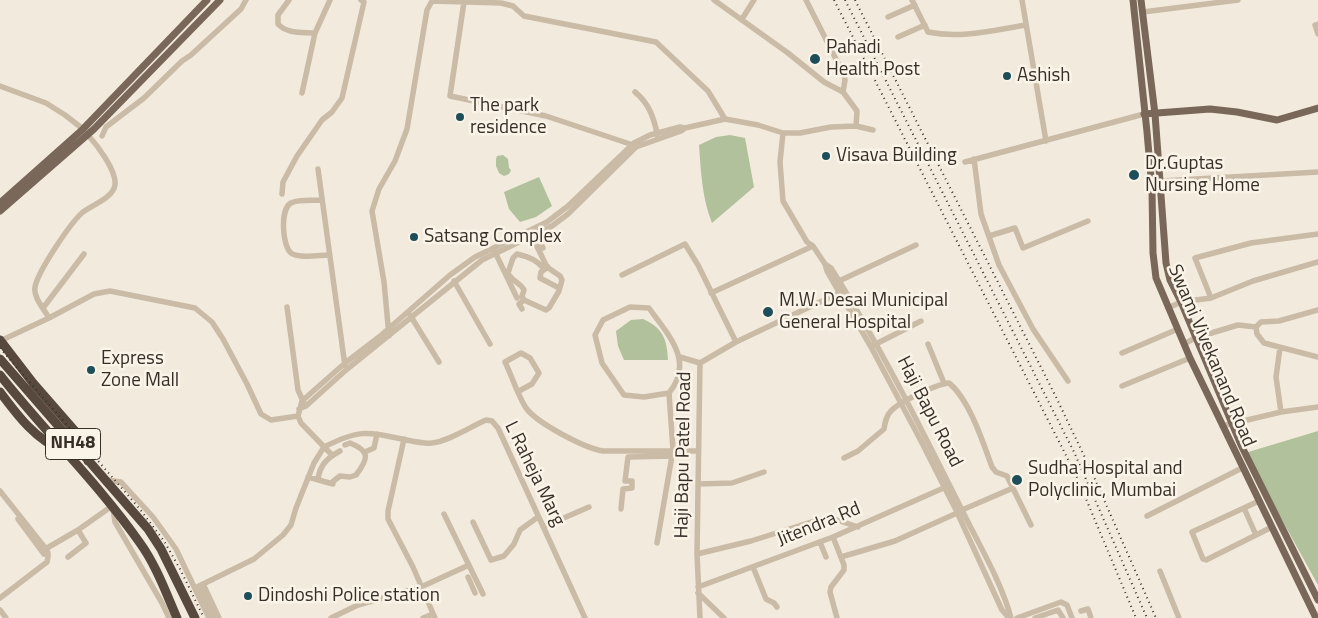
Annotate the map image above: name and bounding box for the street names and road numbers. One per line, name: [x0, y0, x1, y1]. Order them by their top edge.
street label: Swami Vivekanand Road: [1162, 261, 1260, 451]
street label: Haji Bapu Road: [891, 353, 967, 471]
street label: Haji Bapu Patel Road: [671, 371, 697, 539]
street label: L Raheja Marg: [499, 418, 569, 530]
road number: NH48: [46, 428, 100, 459]
street label: Jitendra Rd: [774, 498, 864, 552]

